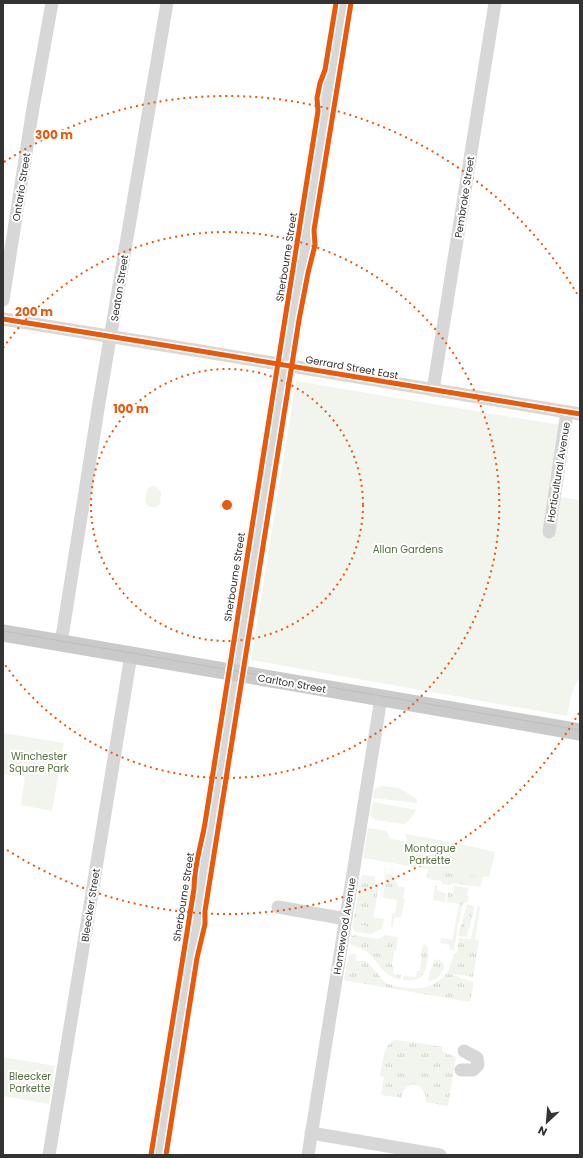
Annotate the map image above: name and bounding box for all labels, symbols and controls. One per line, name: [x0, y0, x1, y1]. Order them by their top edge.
text: 300 m: [35, 126, 73, 143]
street label: Ontario Street: [9, 151, 34, 222]
street label: Pembroke Street: [451, 155, 478, 239]
street label: Sherbourne Street: [272, 211, 301, 303]
street label: Seaton Street: [107, 253, 132, 322]
text: 200 m: [15, 303, 53, 320]
street label: Gerrard Street East: [304, 352, 400, 383]
text: 100 m: [113, 400, 149, 417]
street label: Horticultural Avenue: [543, 421, 574, 523]
centre of rings: [220, 498, 234, 512]
street label: Sherbourne Street: [220, 531, 249, 623]
park label: Allan Gardens: [373, 542, 443, 557]
street label: Carlton Street: [257, 670, 328, 697]
park label: Winchester Square Park: [9, 749, 70, 776]
park label: Montague Parkette: [404, 841, 456, 868]
street label: Sherbourne Street: [169, 851, 198, 943]
street label: Bleecker Street: [77, 867, 104, 943]
street label: Homewood Avenue: [329, 877, 360, 976]
park label: Bleecker Parkette: [9, 1069, 51, 1096]
north arrow: [527, 1102, 567, 1142]
text: N: [535, 1122, 550, 1140]

